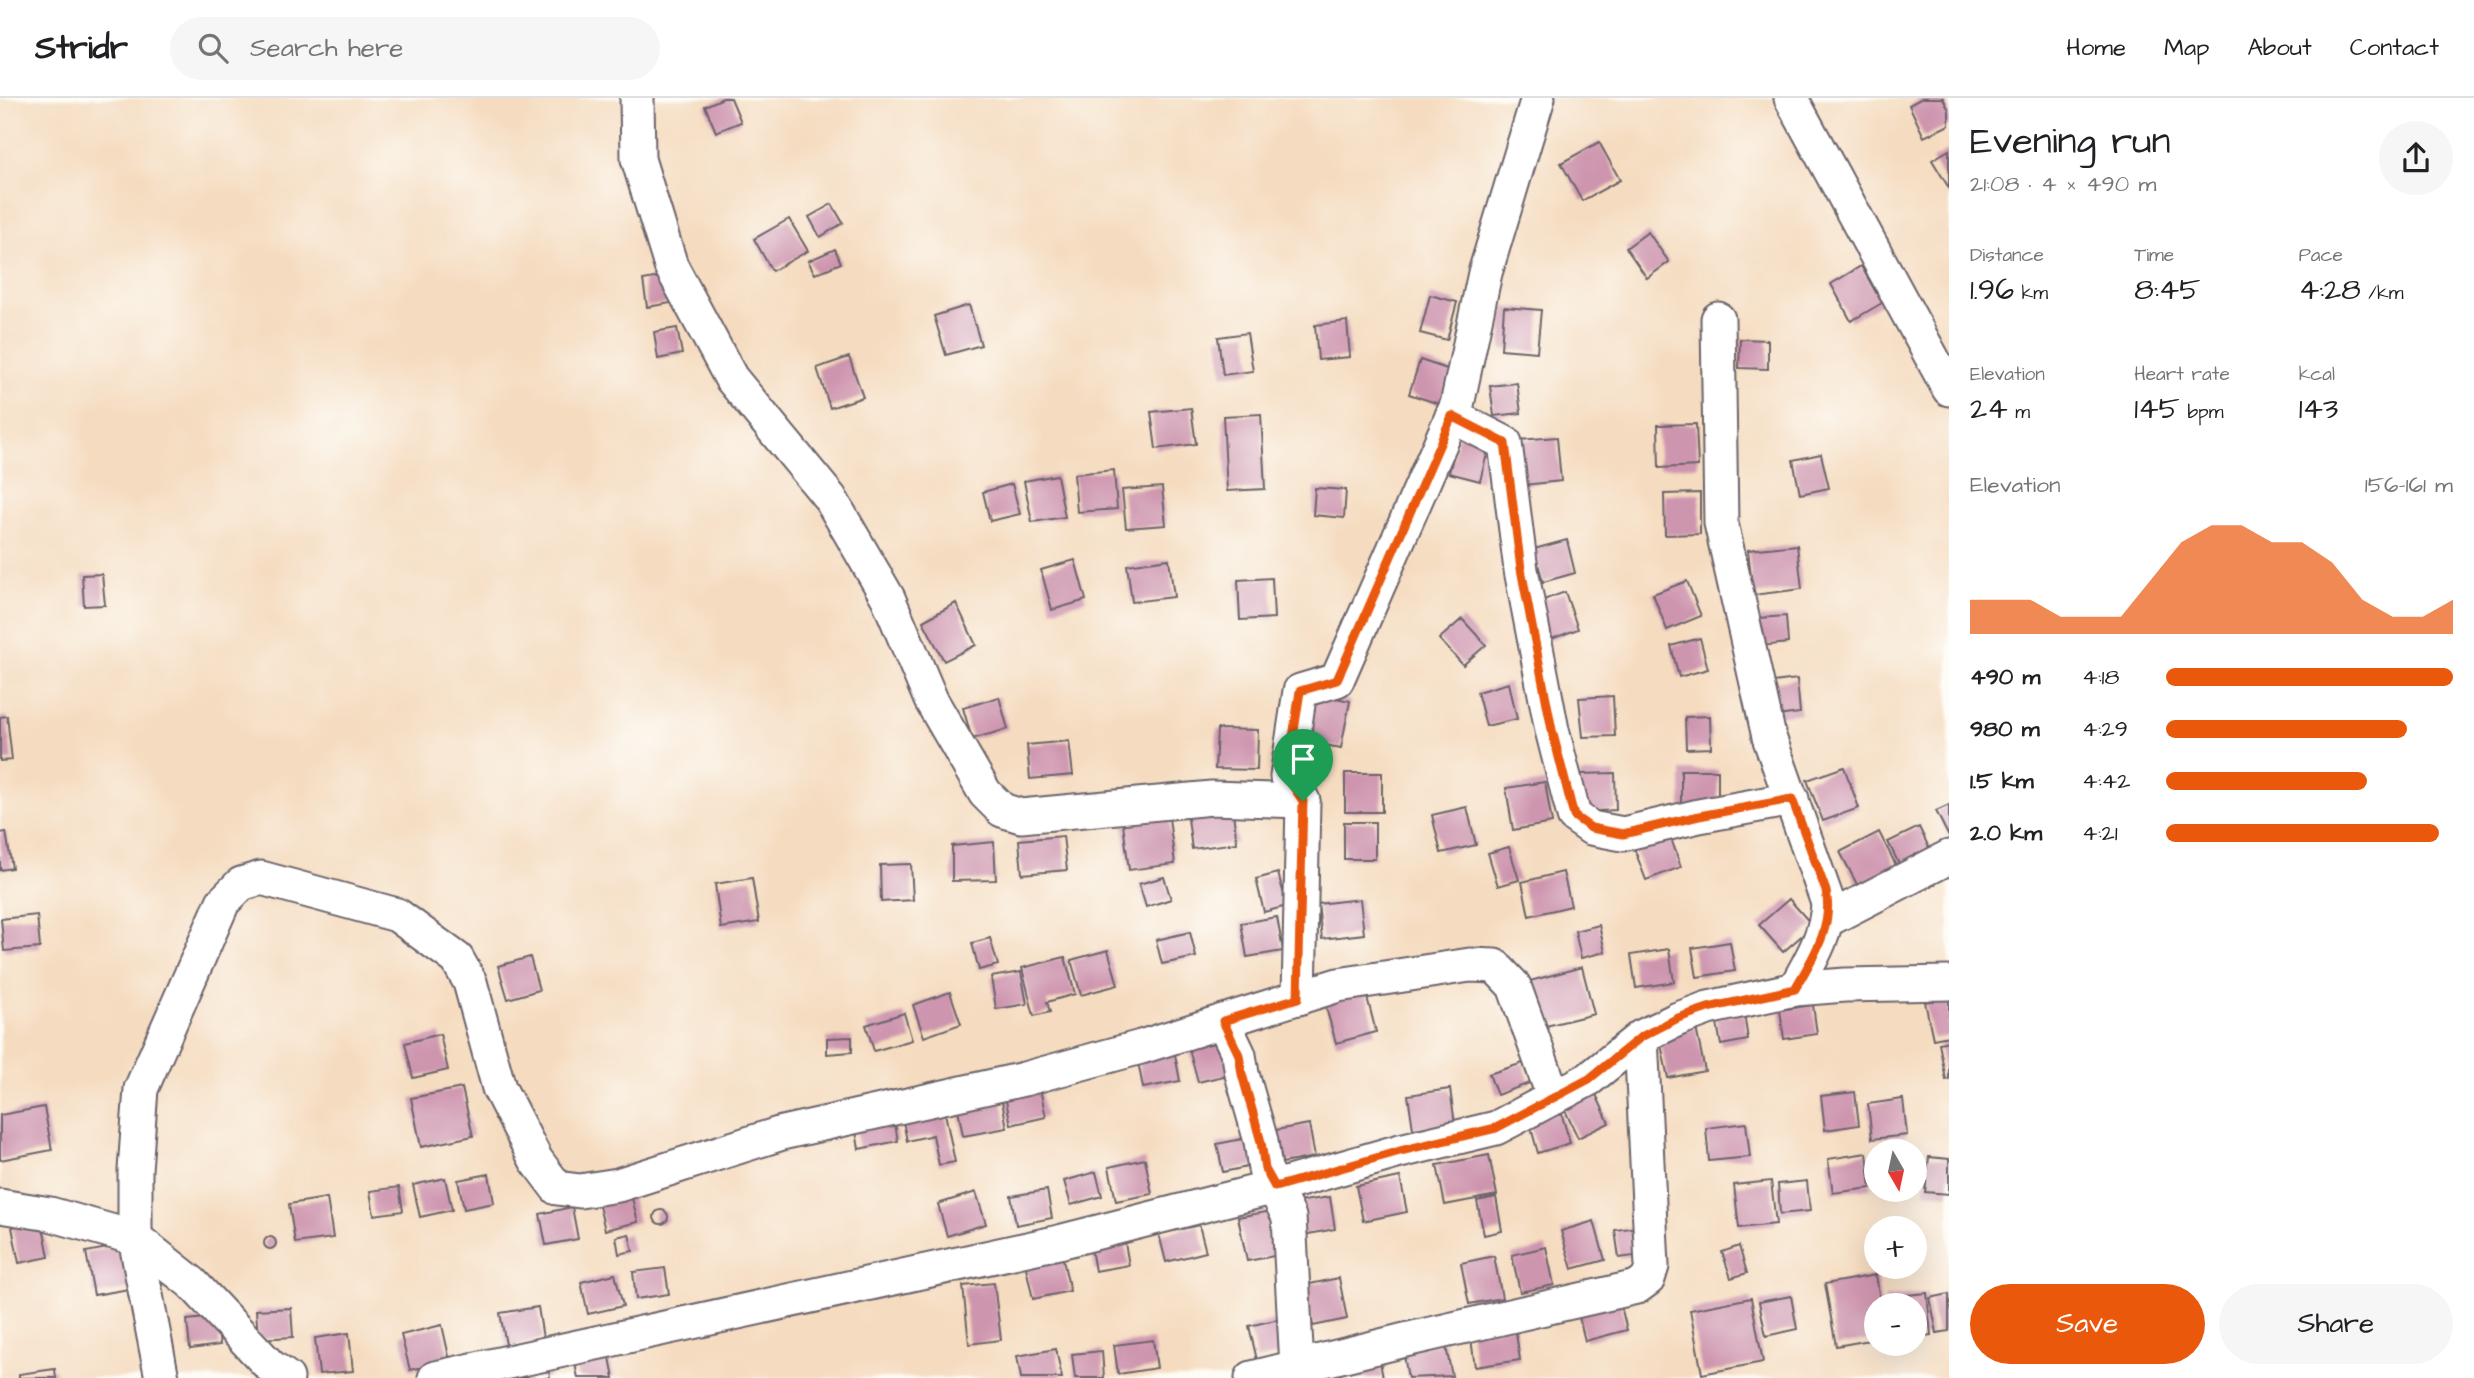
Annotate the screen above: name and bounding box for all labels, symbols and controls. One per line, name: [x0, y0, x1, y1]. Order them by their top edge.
search box: [170, 17, 660, 80]
text: Stridr: [35, 25, 128, 71]
icon: search: [194, 29, 232, 67]
text: Search here: [250, 30, 403, 66]
text: Home: [2066, 31, 2126, 65]
text: Map: [2164, 31, 2209, 65]
text: About: [2247, 31, 2312, 65]
text: Contact: [2350, 31, 2439, 65]
text: Evening run: [1970, 116, 2171, 168]
button: share: [2379, 121, 2453, 195]
text: 21:08 · 4 × 490 m: [1970, 168, 2156, 200]
text: Distance: [1970, 242, 2044, 269]
text: Time: [2134, 242, 2174, 269]
text: Pace: [2299, 242, 2343, 269]
text: 1.96: [1970, 269, 2014, 311]
text: 8:45: [2134, 269, 2200, 311]
text: 4:28: [2299, 269, 2361, 311]
text: km: [2014, 280, 2048, 307]
text: /km: [2361, 280, 2403, 307]
text: Elevation: [1970, 361, 2045, 388]
text: Heart rate: [2134, 361, 2230, 388]
text: kcal: [2299, 361, 2335, 388]
text: 24: [1970, 388, 2008, 430]
text: 145: [2134, 388, 2180, 430]
text: 143: [2299, 388, 2338, 430]
text: m: [2008, 399, 2030, 426]
text: bpm: [2180, 399, 2223, 426]
text: Elevation: [1970, 469, 2061, 501]
text: 156–161 m: [2365, 469, 2453, 501]
text: 490 m: [1970, 661, 2040, 693]
text: 4:18: [2082, 661, 2119, 693]
text: 980 m: [1970, 713, 2040, 745]
text: 4:29: [2082, 713, 2128, 745]
pin: [1273, 729, 1333, 801]
icon: arrive: [1284, 740, 1322, 778]
text: 1.5 km: [1970, 765, 2034, 797]
text: 4:42: [2082, 765, 2130, 797]
text: 2.0 km: [1970, 817, 2042, 849]
text: 4:21: [2082, 817, 2118, 849]
north arrow: [1864, 1139, 1927, 1202]
map controls: [1864, 1139, 1927, 1356]
button: +: [1864, 1216, 1927, 1279]
button: Save: [1970, 1284, 2205, 1364]
button: Share: [2219, 1284, 2453, 1364]
button: −: [1864, 1293, 1927, 1356]

